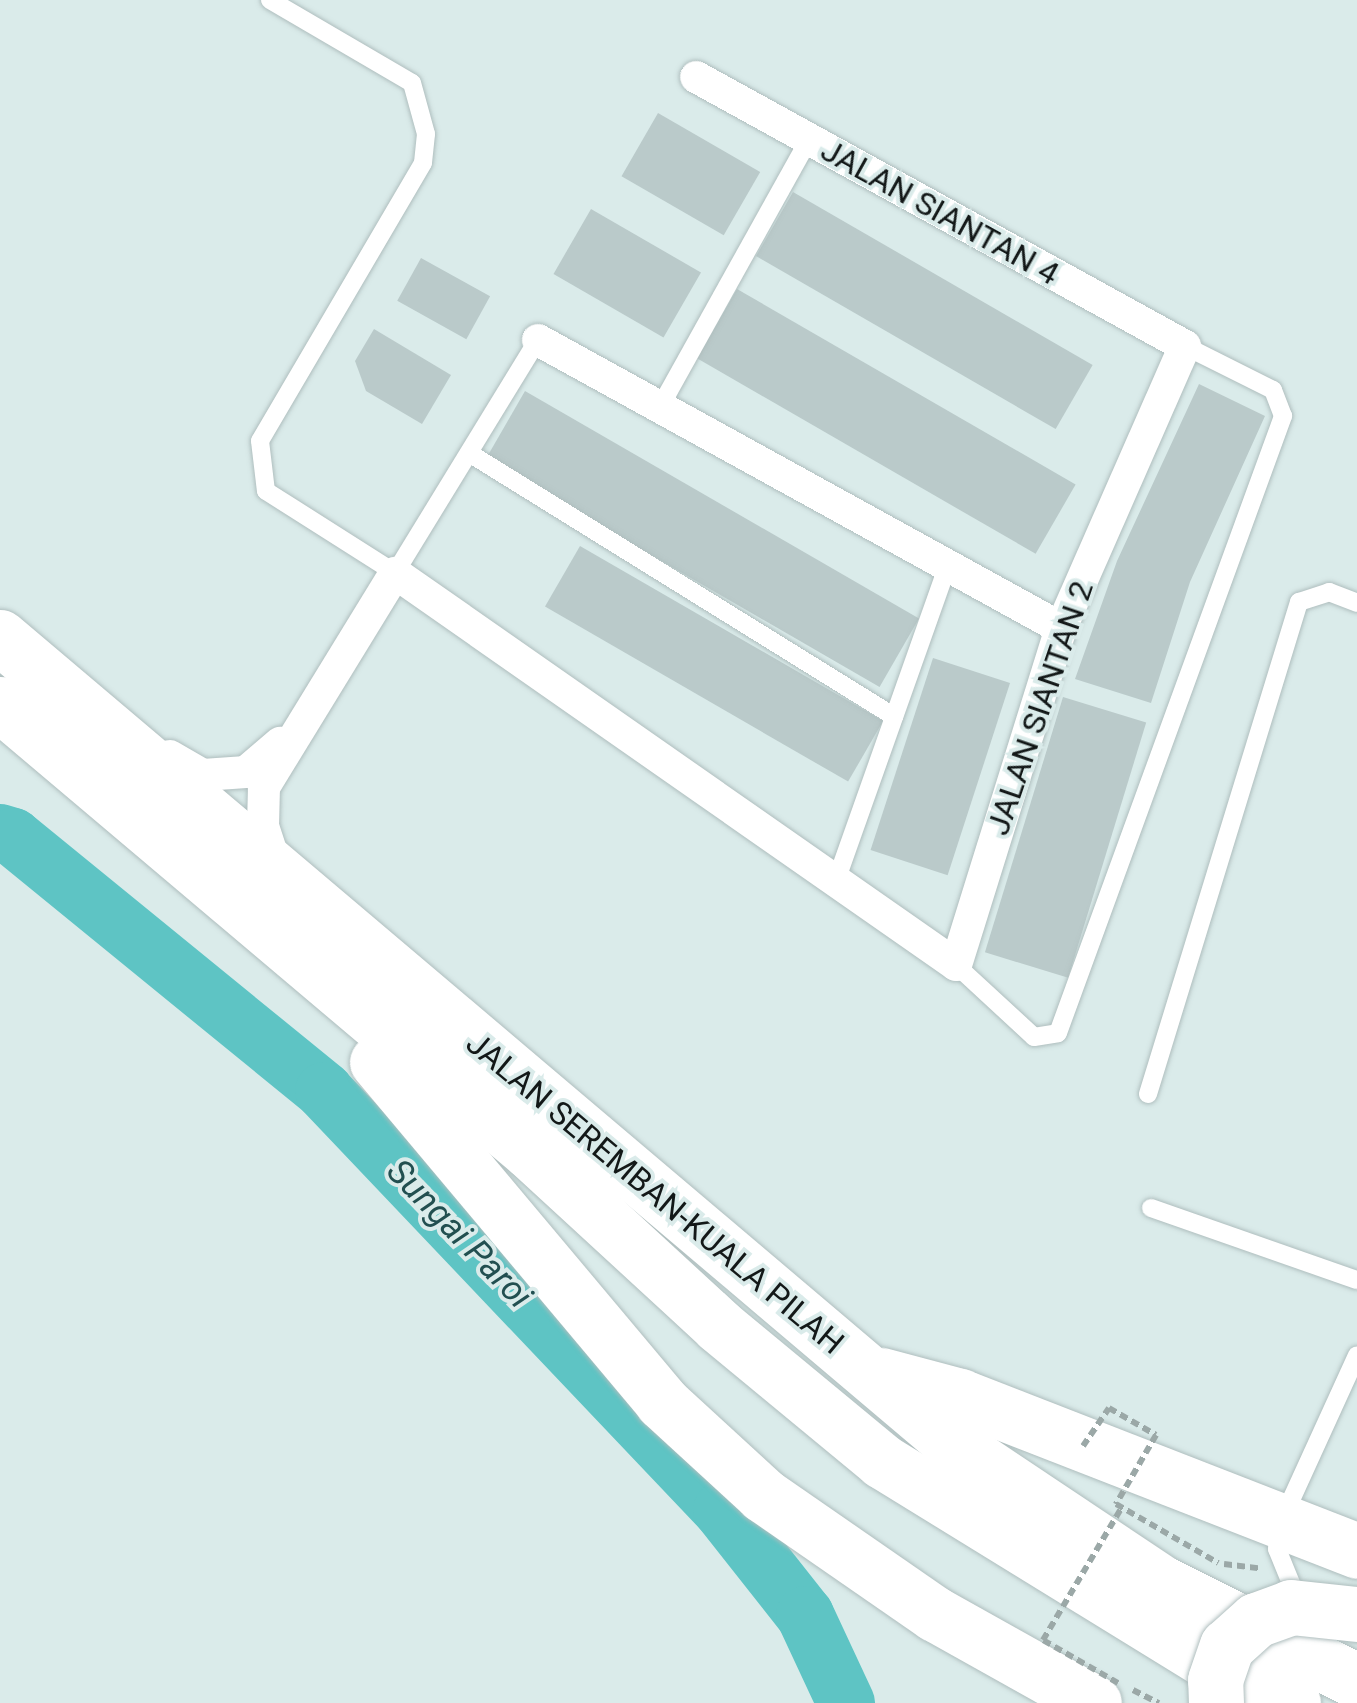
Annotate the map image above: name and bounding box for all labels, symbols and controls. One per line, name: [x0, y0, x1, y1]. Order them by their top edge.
street label: JALAN SIANTAN 4: [814, 131, 1066, 293]
street label: JALAN SIANTAN 2: [979, 576, 1101, 840]
street label: JALAN SEREMBAN-KUALA PILAH: [459, 1024, 851, 1362]
water label: Sungai Paroi: [378, 1151, 540, 1317]

